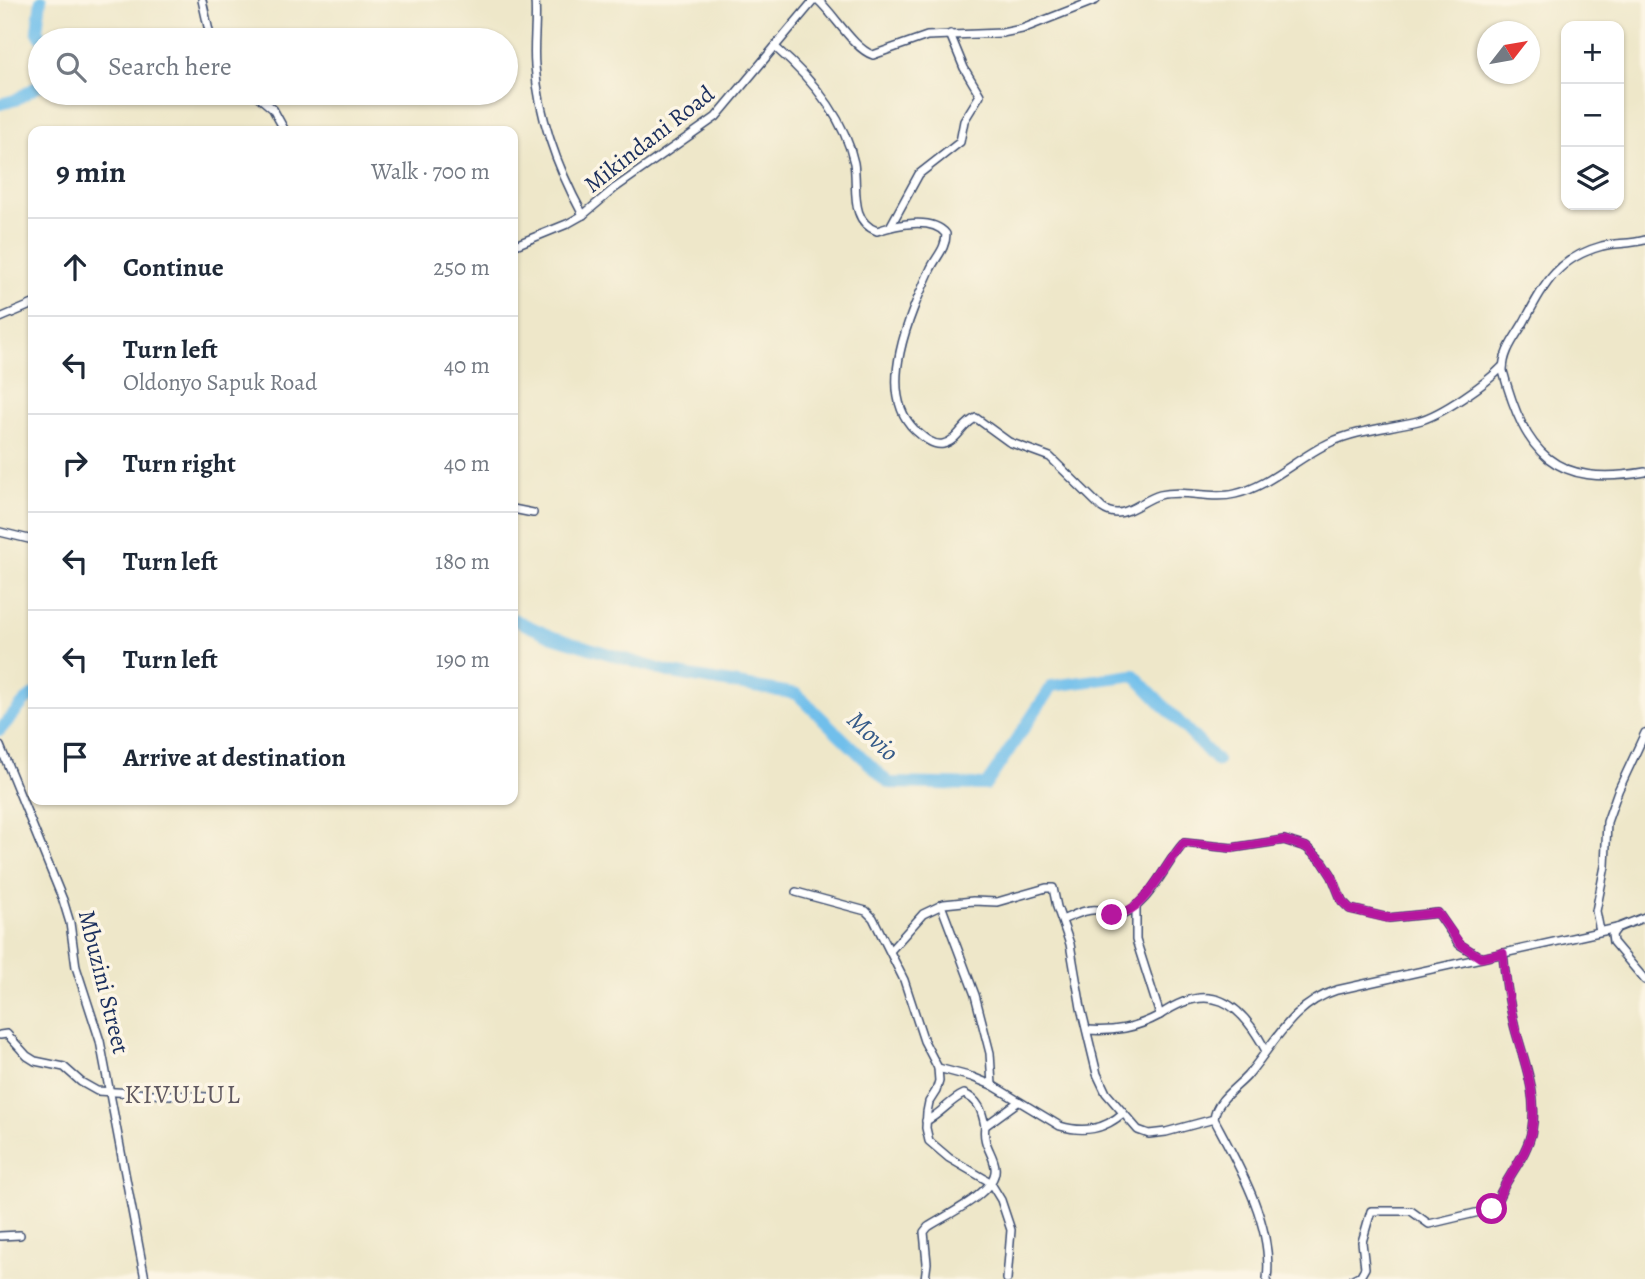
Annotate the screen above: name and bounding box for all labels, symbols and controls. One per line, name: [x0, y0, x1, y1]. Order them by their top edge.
north arrow: [1477, 21, 1540, 84]
map controls: [1561, 21, 1624, 210]
button: +: [1561, 21, 1624, 84]
search box: [28, 28, 518, 105]
icon: search: [52, 48, 90, 86]
text: Search here: [108, 49, 232, 84]
street label: Mikindani Road: [577, 78, 721, 200]
button: −: [1561, 84, 1624, 147]
button: layers: [1561, 147, 1624, 210]
text: 9 min: [56, 152, 126, 192]
text: Walk · 700 m: [371, 156, 490, 187]
icon: ahead: [56, 248, 94, 286]
text: Continue: [123, 250, 224, 285]
text: 250 m: [433, 252, 490, 283]
text: Turn left: [123, 332, 218, 367]
icon: left: [56, 346, 94, 384]
text: 40 m: [444, 350, 490, 381]
text: Oldonyo Sapuk Road: [123, 367, 317, 398]
icon: right: [56, 444, 94, 482]
text: Turn right: [123, 446, 236, 481]
text: 40 m: [444, 448, 490, 479]
icon: left: [56, 542, 94, 580]
text: Turn left: [123, 544, 218, 579]
text: 180 m: [435, 546, 490, 577]
icon: left: [56, 640, 94, 678]
text: Turn left: [123, 642, 218, 677]
text: 190 m: [436, 644, 490, 675]
water label: Movio: [840, 703, 906, 769]
icon: arrive: [56, 738, 94, 776]
text: Arrive at destination: [123, 740, 346, 775]
route end: [1096, 899, 1127, 930]
street label: Mbuzini Street: [71, 907, 137, 1057]
district label: KIVULUL: [124, 1077, 242, 1112]
route start: [1476, 1193, 1507, 1224]

